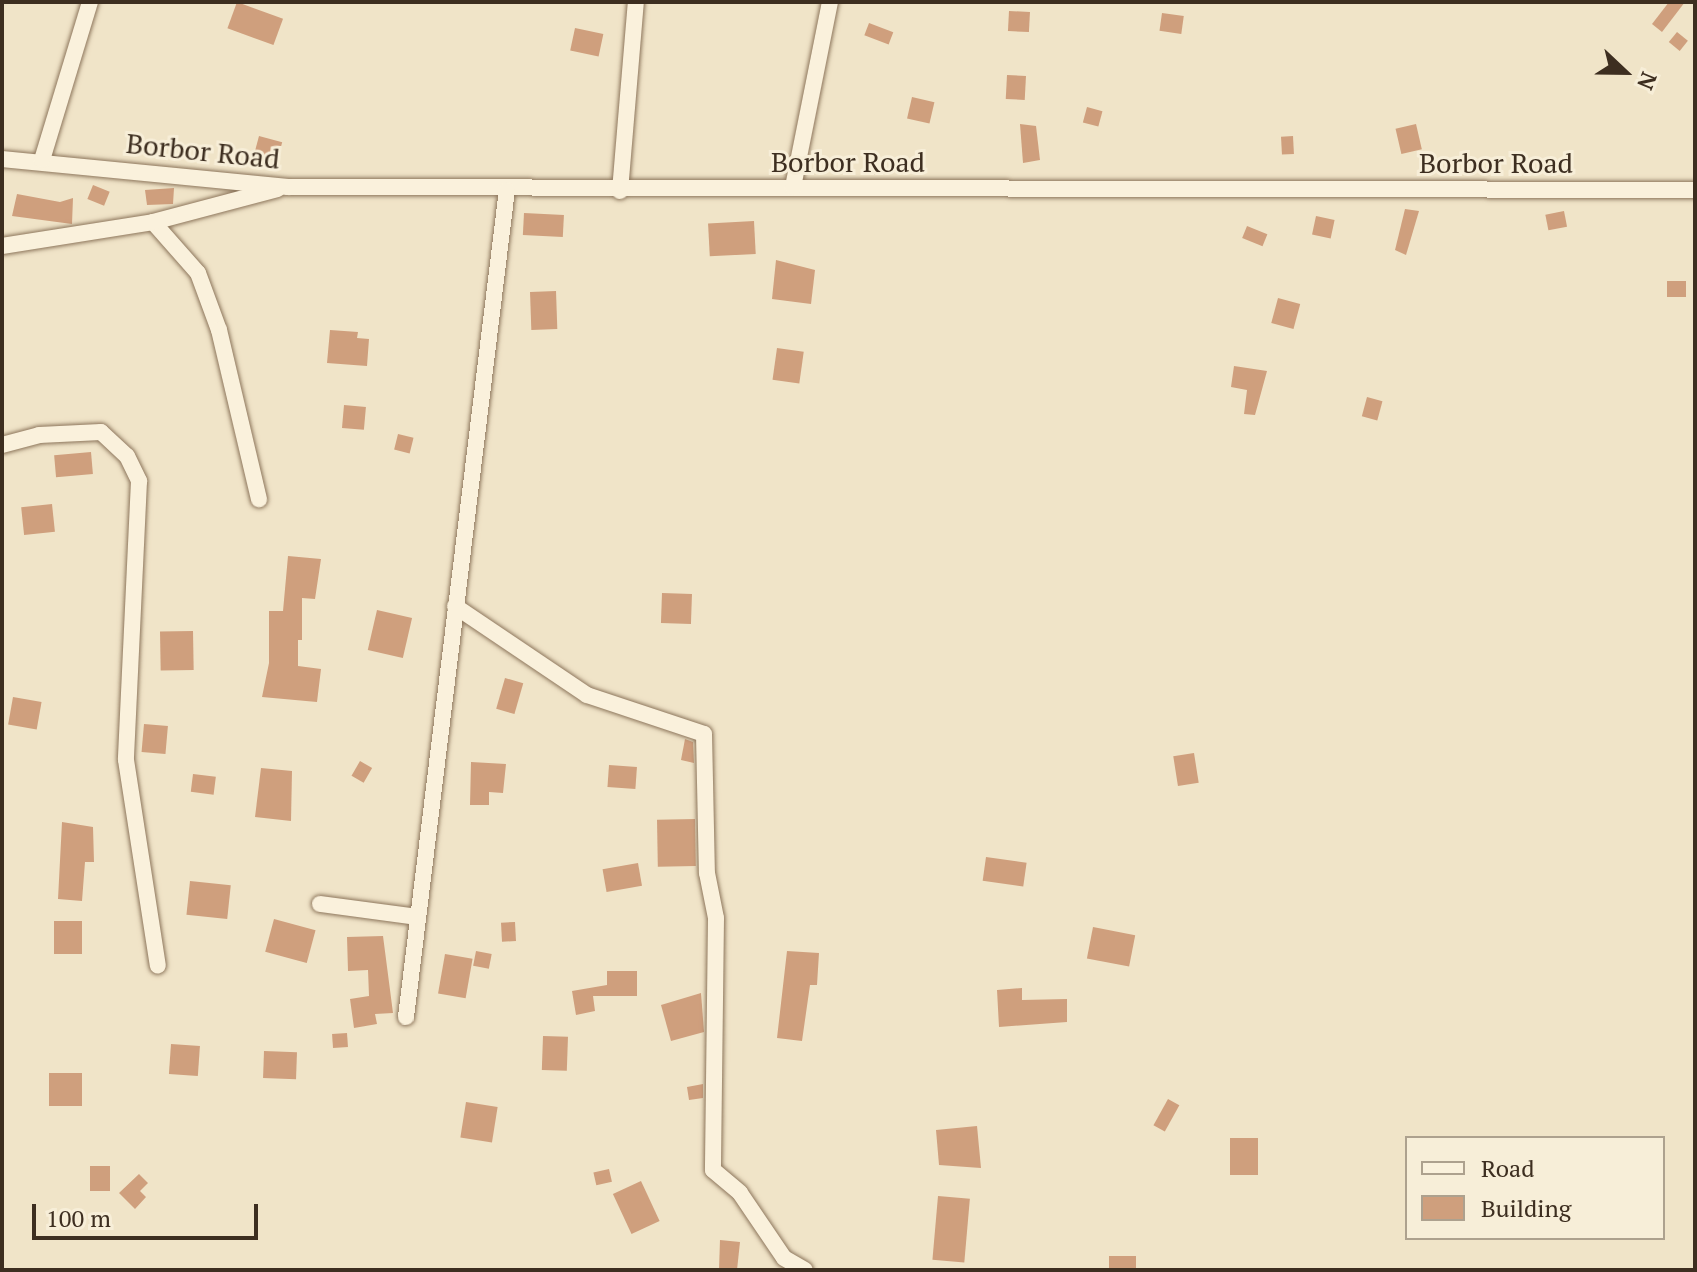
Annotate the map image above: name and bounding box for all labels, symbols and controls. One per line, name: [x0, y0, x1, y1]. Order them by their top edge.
north arrow: [1585, 32, 1665, 112]
text: N: [1631, 68, 1664, 94]
street label: Borbor Road: [125, 126, 281, 176]
street label: Borbor Road: [771, 145, 925, 179]
street label: Borbor Road: [1419, 146, 1573, 180]
legend: [1405, 1136, 1665, 1240]
text: Road: [1481, 1152, 1535, 1184]
scale bar: [36, 1188, 262, 1238]
text: Building: [1481, 1192, 1571, 1224]
text: 100 m: [46, 1202, 111, 1234]

